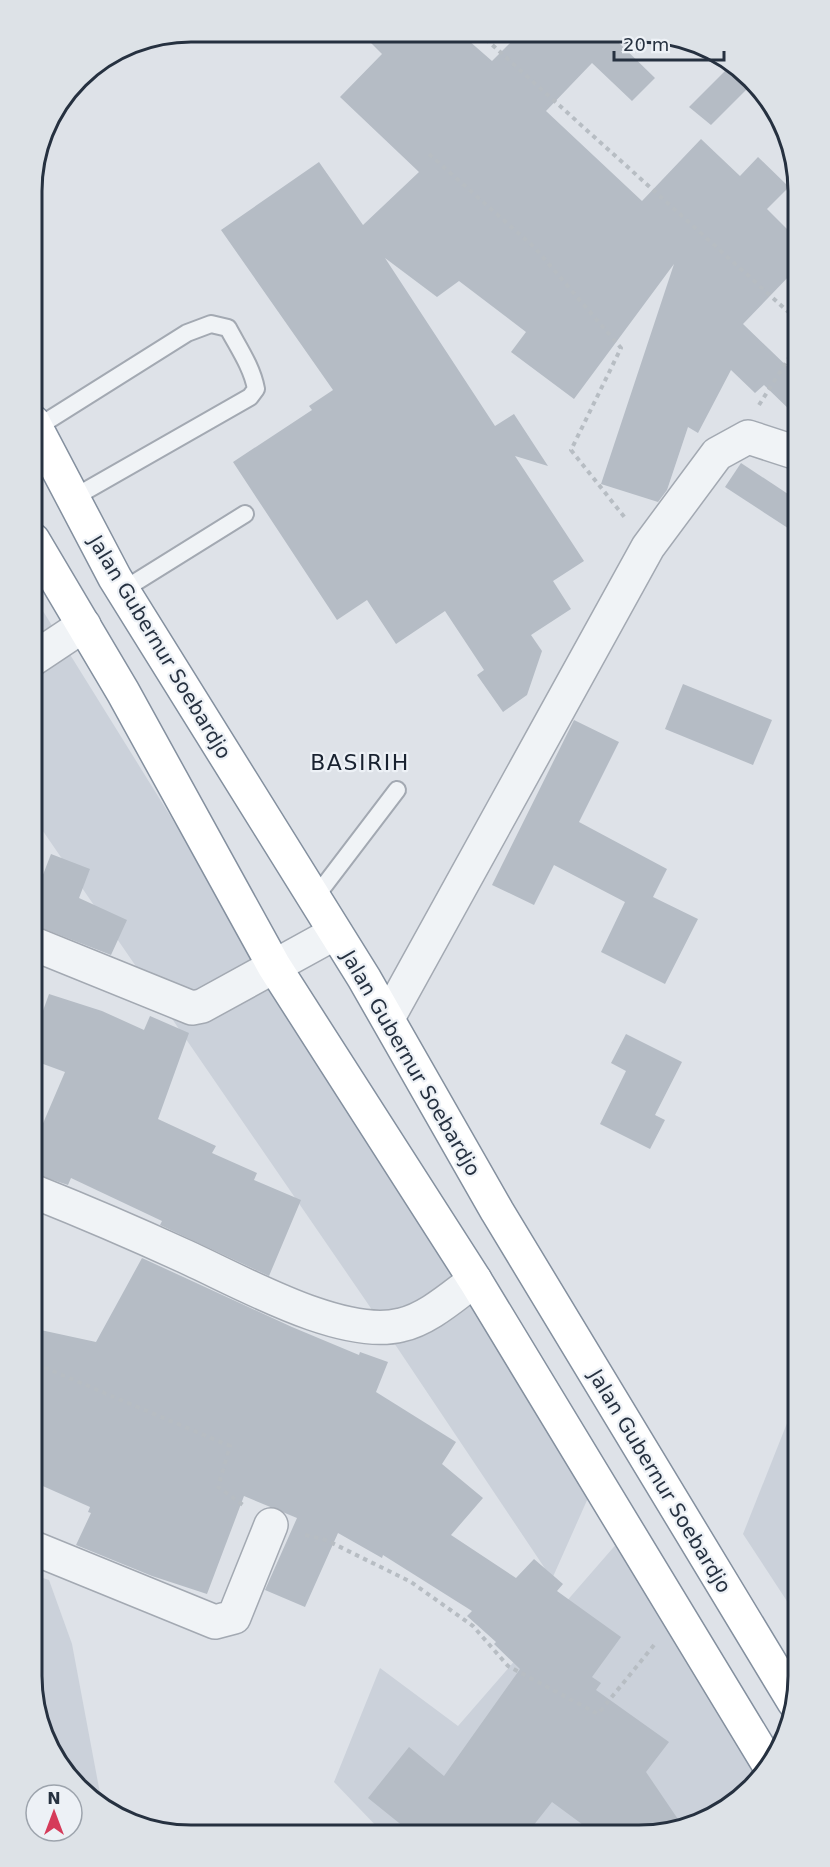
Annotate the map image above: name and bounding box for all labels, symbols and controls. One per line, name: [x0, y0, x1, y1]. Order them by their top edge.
scale bar: [614, 24, 724, 62]
text: 20 m: [623, 34, 669, 55]
street label: Jalan Gubernur Soebardjo: [83, 529, 236, 763]
district label: BASIRIH: [310, 750, 410, 775]
street label: Jalan Gubernur Soebardjo: [335, 944, 486, 1180]
street label: Jalan Gubernur Soebardjo: [583, 1363, 736, 1597]
north arrow: [24, 1783, 84, 1843]
text: N: [47, 1789, 61, 1808]

